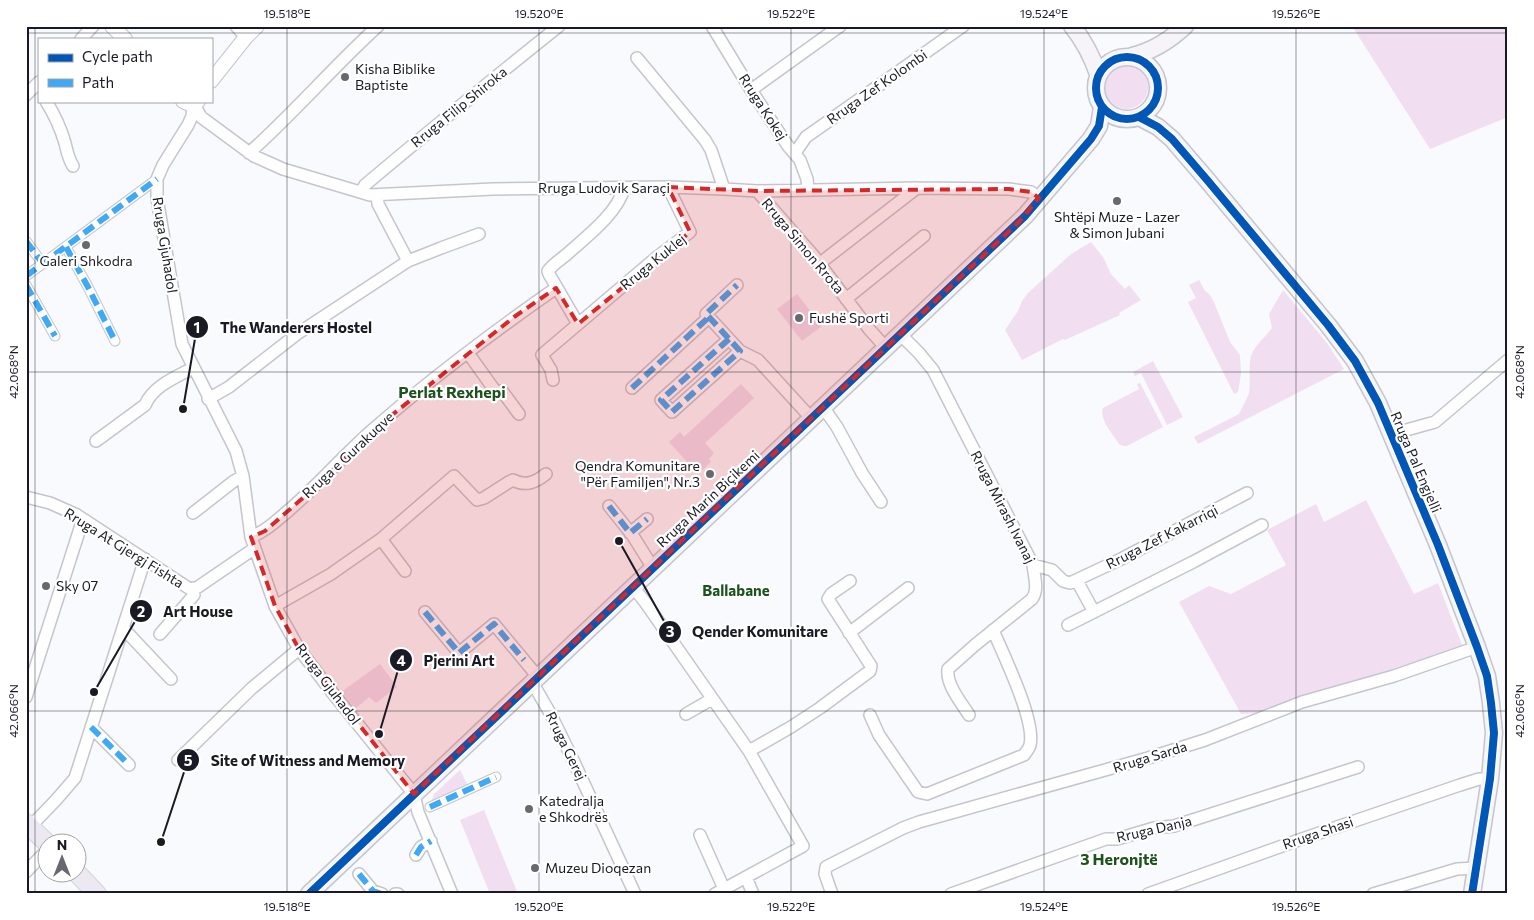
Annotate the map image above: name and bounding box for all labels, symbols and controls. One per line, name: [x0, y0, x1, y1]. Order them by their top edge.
text: 19.518°E: [263, 6, 311, 20]
text: 19.520°E: [514, 6, 564, 20]
text: 19.522°E: [767, 6, 815, 20]
text: 19.524°E: [1020, 6, 1068, 20]
text: 19.526°E: [1272, 6, 1320, 20]
legend: [38, 38, 212, 102]
street label: Rruga Zef Kolombi: [823, 46, 930, 128]
text: Cycle path: [82, 47, 153, 65]
place label: Kisha Biblike Baptiste: [355, 60, 435, 93]
street label: Rruga Filip Shiroka: [407, 63, 510, 150]
street label: Rruga Kokej: [736, 70, 791, 143]
marker: Kisha Biblike Baptiste: [339, 71, 351, 83]
text: Path: [82, 73, 114, 91]
street label: Rruga Ludovik Saraçi: [538, 179, 670, 196]
street label: Rruga Simon Rrota: [758, 194, 848, 297]
marker: Shtëpi Muze - Lazer & Simon Jubani: [1111, 195, 1123, 207]
street label: Rruga Gjuhadol: [149, 196, 181, 294]
place label: Shtëpi Muze - Lazer & Simon Jubani: [1054, 208, 1180, 241]
street label: Rruga Kuklej: [616, 230, 689, 293]
marker: Galeri Shkodra: [80, 239, 92, 251]
place label: Galeri Shkodra: [39, 252, 133, 269]
place label: Fushë Sporti: [809, 309, 889, 326]
callout: The Wanderers Hostel: [185, 312, 382, 342]
marker: Fushë Sporti: [793, 312, 805, 324]
text: 1: [194, 318, 200, 336]
text: The Wanderers Hostel: [220, 318, 372, 336]
text: 42.068°N: [6, 345, 20, 399]
text: 42.068°N: [1512, 345, 1526, 399]
district label: Perlat Rexhepi: [398, 382, 506, 401]
street label: Rruga e Gurakuqve: [298, 408, 397, 501]
street label: Rruga Pal Engjelli: [1387, 409, 1445, 515]
street label: Rruga Marin Biçikemi: [653, 447, 763, 551]
street label: Rruga Mirash Ivanaj: [968, 448, 1039, 566]
place label: Qendra Komunitare "Për Familjen", Nr.3: [575, 457, 700, 490]
marker: Qendra Komunitare "Për Familjen", Nr.3: [704, 468, 716, 480]
street label: Rruga Zef Kakarriqi: [1103, 501, 1221, 572]
street label: Rruga At Gjergj Fishta: [61, 504, 187, 591]
place label: Sky 07: [56, 577, 98, 594]
marker: Sky 07: [40, 580, 52, 592]
district label: Ballabane: [702, 581, 770, 599]
callout: Art House: [128, 596, 243, 626]
text: 2: [137, 602, 145, 620]
text: Art House: [163, 602, 233, 620]
callout: Qender Komunitare: [657, 617, 838, 647]
text: 3: [666, 622, 675, 640]
text: Qender Komunitare: [692, 622, 828, 640]
street label: Rruga Gjuhadol: [292, 640, 364, 728]
callout: Pjerini Art: [388, 645, 505, 675]
text: 4: [396, 651, 406, 669]
text: Pjerini Art: [423, 651, 495, 669]
text: 42.066°N: [6, 684, 20, 738]
text: 42.066°N: [1512, 684, 1526, 738]
street label: Rruga Gerej: [543, 709, 590, 783]
street label: Rruga Sarda: [1111, 737, 1189, 776]
callout: Site of Witness and Memory: [175, 745, 415, 775]
text: 5: [184, 751, 193, 769]
text: Site of Witness and Memory: [211, 751, 406, 769]
place label: Katedralja e Shkodrës: [539, 792, 608, 825]
marker: Katedralja e Shkodrës: [523, 803, 535, 815]
street label: Rruga Danja: [1115, 812, 1193, 845]
street label: Rruga Shasi: [1280, 812, 1356, 853]
north arrow: [38, 832, 88, 882]
text: N: [57, 836, 67, 853]
district label: 3 Heronjtë: [1080, 849, 1158, 868]
place label: Muzeu Dioqezan: [545, 859, 651, 876]
marker: Muzeu Dioqezan: [529, 862, 541, 874]
text: 19.518°E: [263, 899, 311, 913]
text: 19.520°E: [514, 899, 564, 913]
text: 19.522°E: [767, 899, 815, 913]
text: 19.524°E: [1020, 899, 1068, 913]
text: 19.526°E: [1272, 899, 1320, 913]

